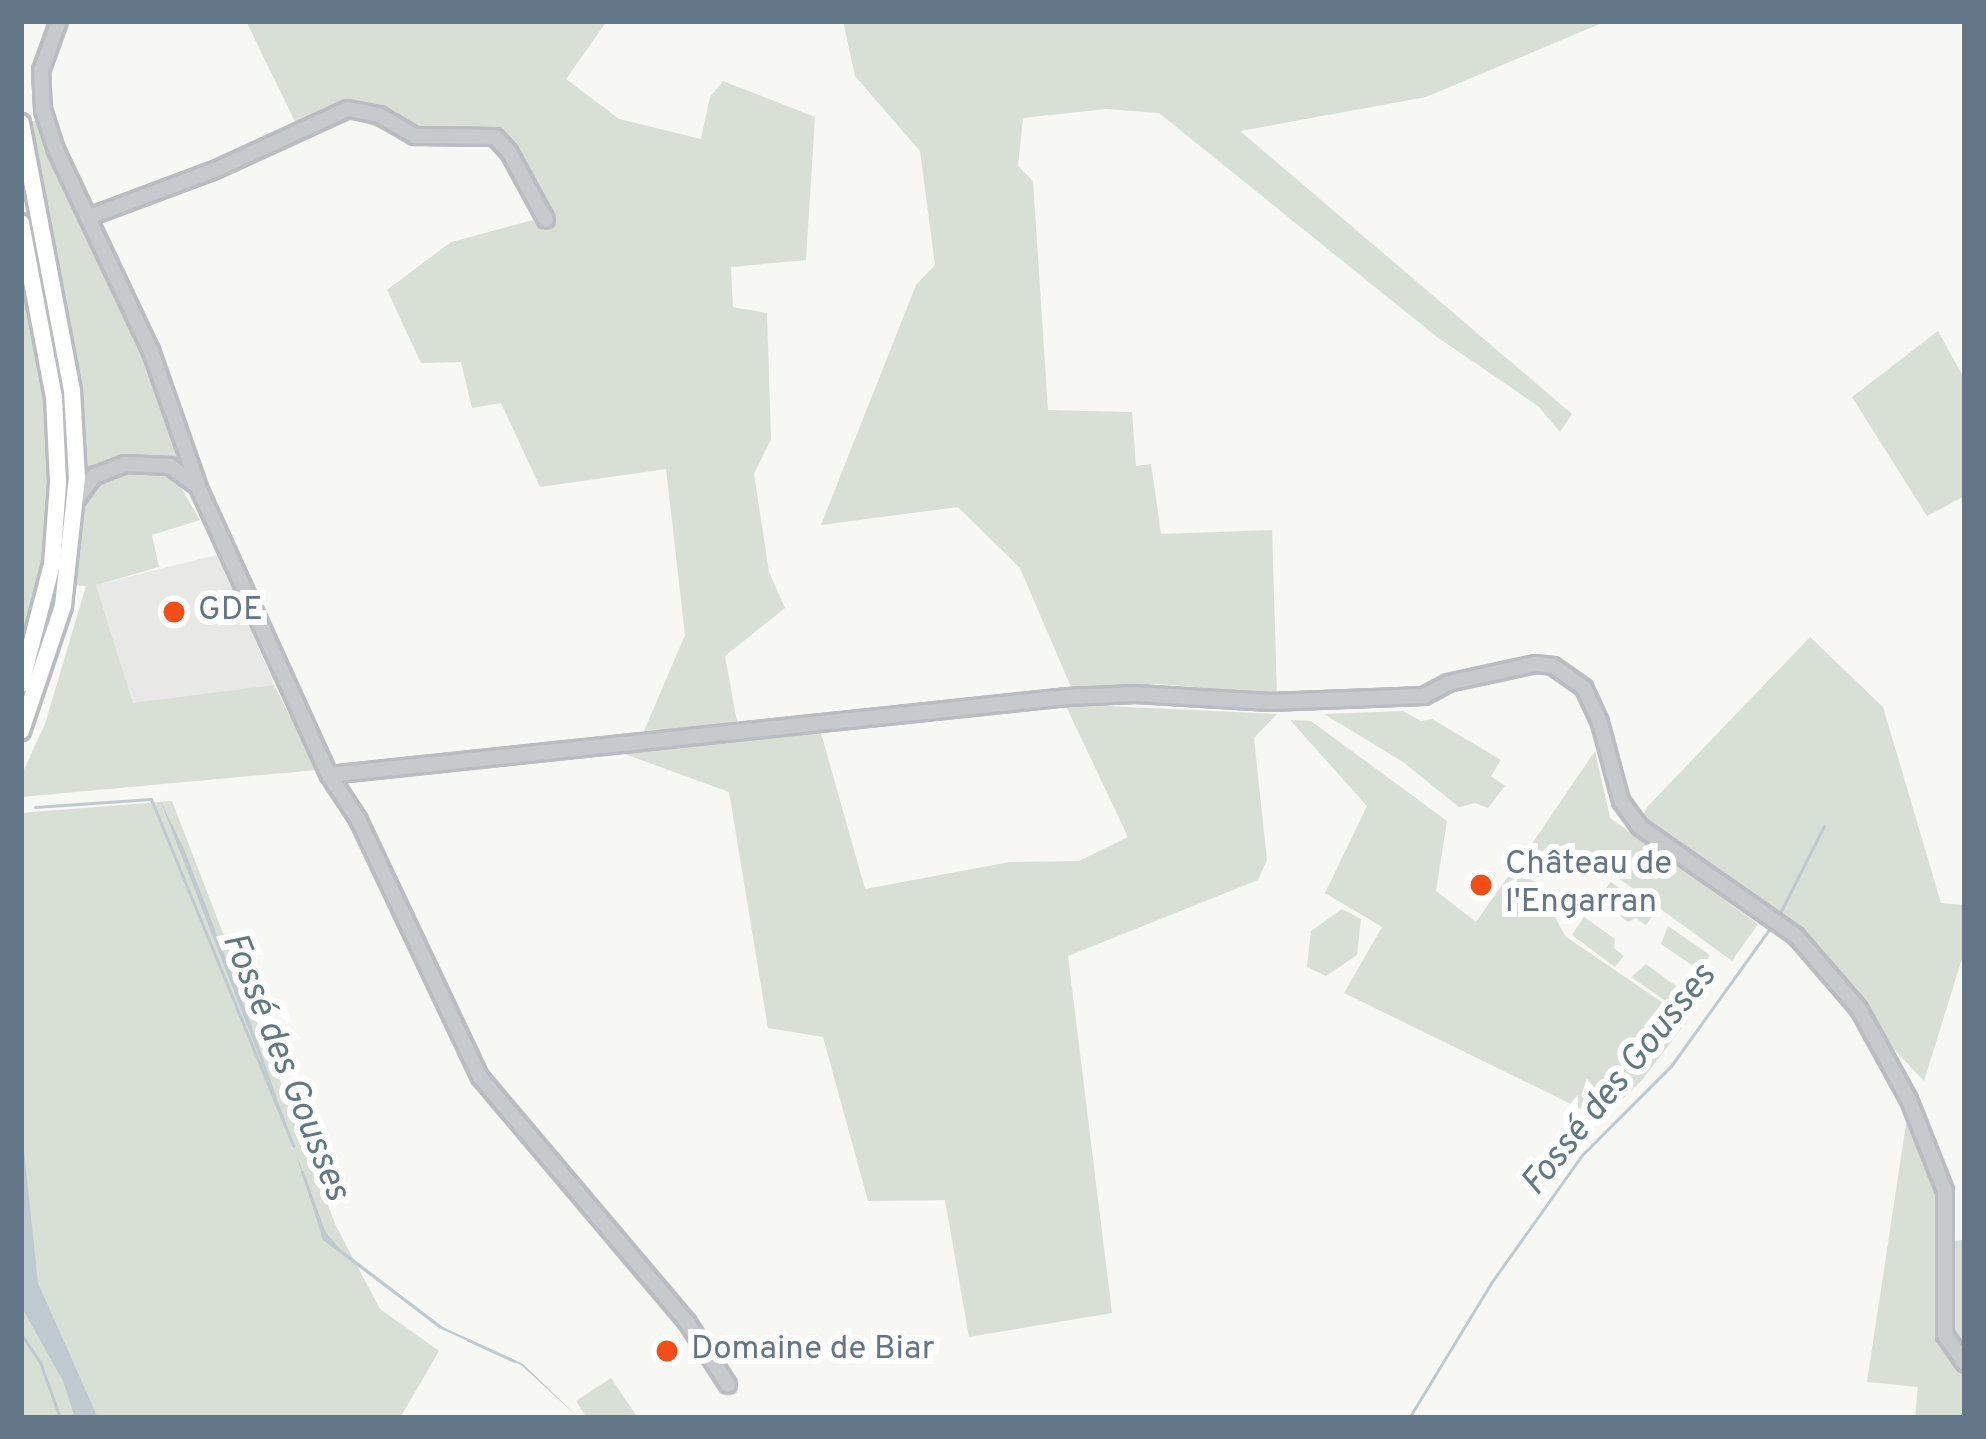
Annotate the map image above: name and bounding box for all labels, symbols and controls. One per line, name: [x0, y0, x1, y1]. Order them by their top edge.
place label: GDE: [198, 592, 263, 632]
marker: GDE: [161, 599, 187, 625]
place label: Château de l'Engarran: [1505, 846, 1672, 924]
marker: Château de l'Engarran: [1468, 872, 1494, 898]
water label: Fossé des Gousses: [211, 927, 357, 1207]
water label: Fossé des Gousses: [1513, 957, 1727, 1205]
place label: Domaine de Biar: [691, 1331, 935, 1371]
marker: Domaine de Biar: [654, 1338, 680, 1364]

